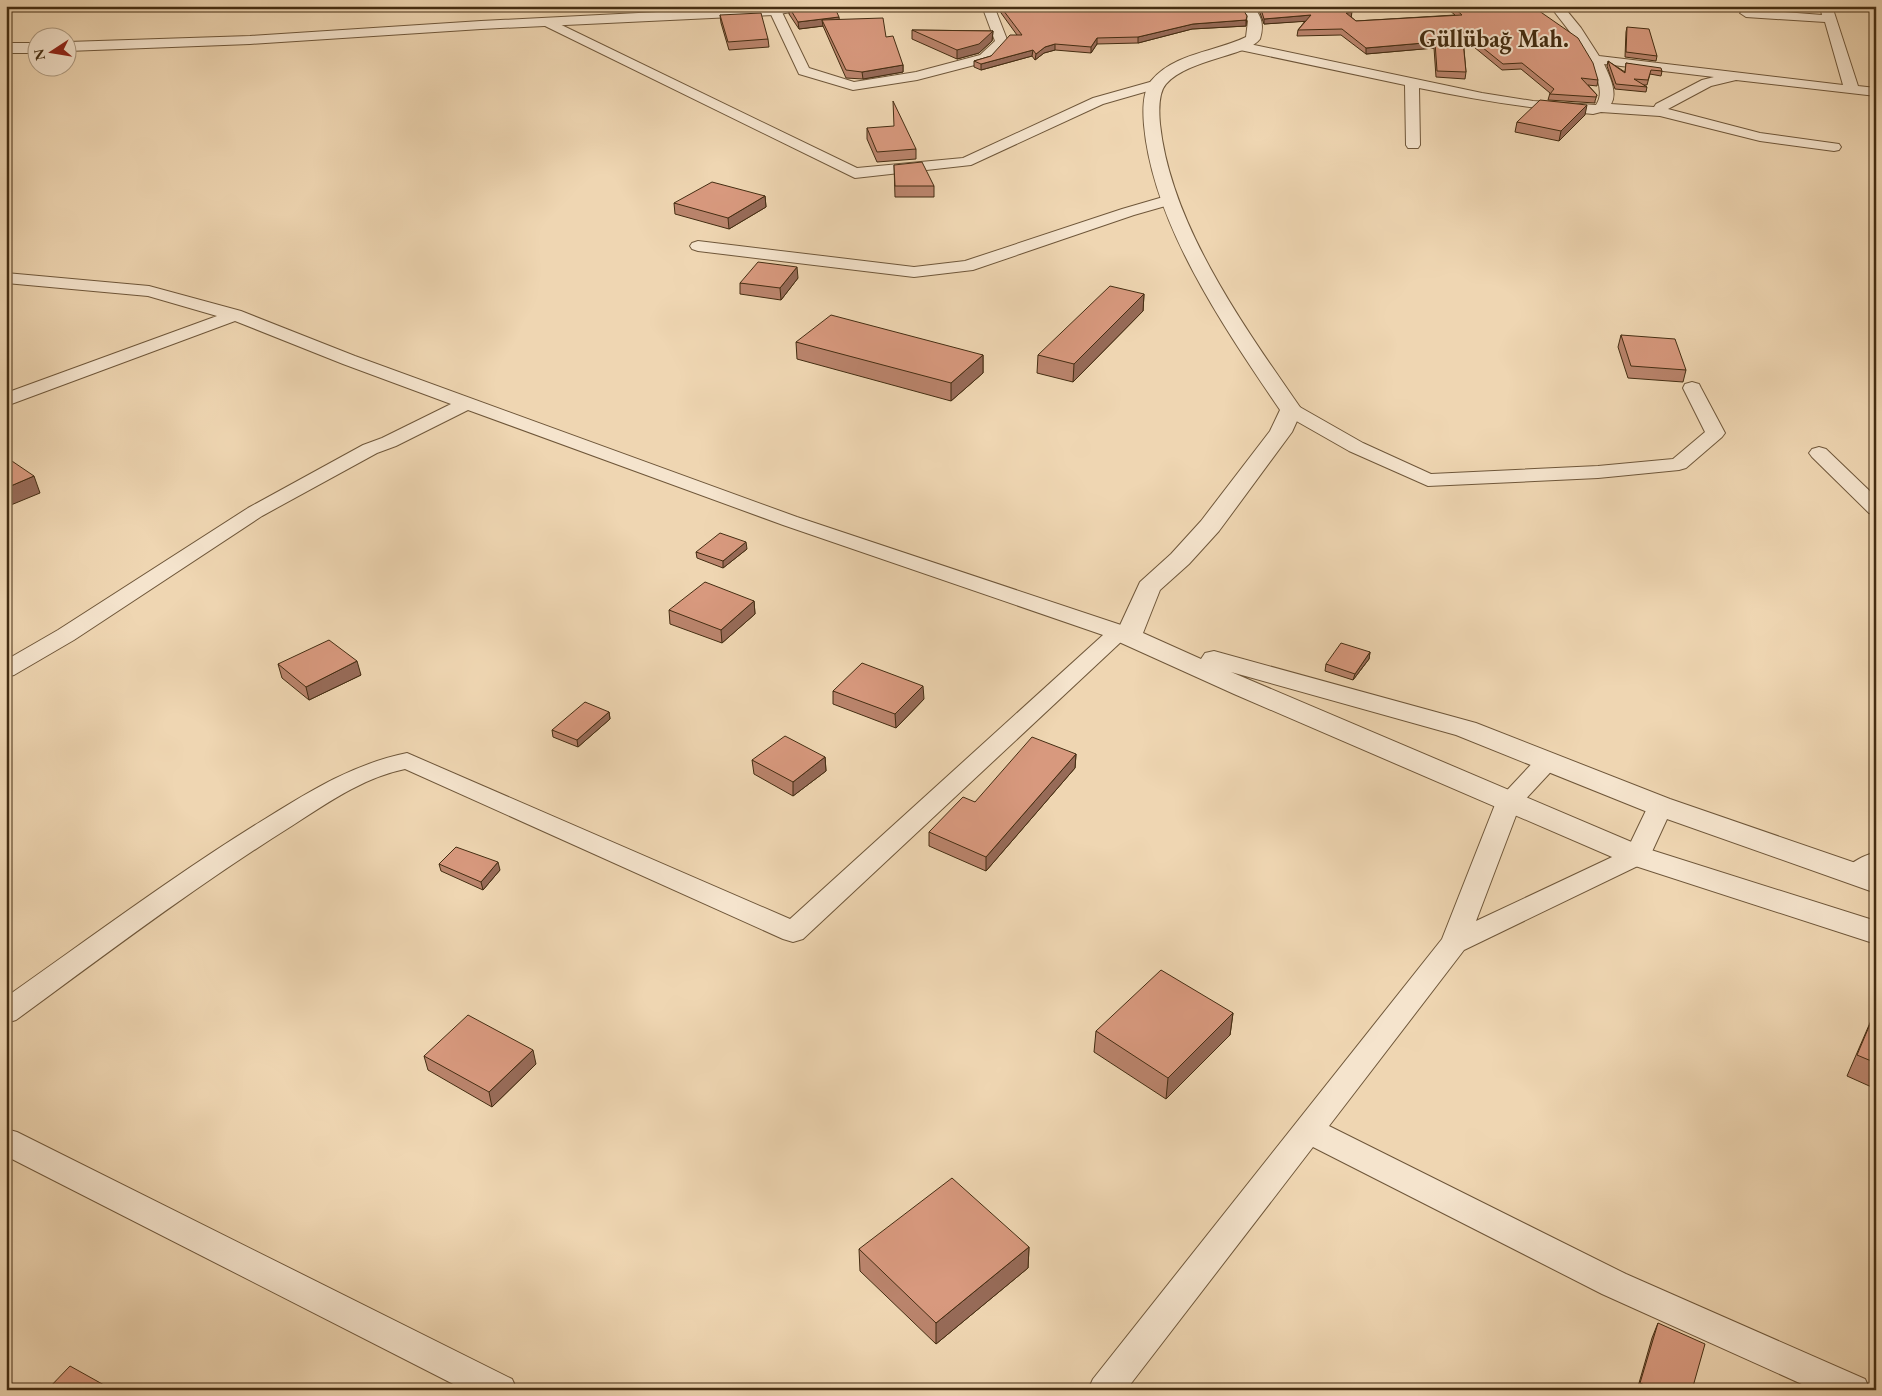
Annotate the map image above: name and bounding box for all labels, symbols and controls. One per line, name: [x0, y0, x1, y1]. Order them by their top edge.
district label: Güllübağ Mah.: [1419, 23, 1569, 55]
north arrow: [28, 28, 78, 78]
text: N: [29, 47, 49, 62]

